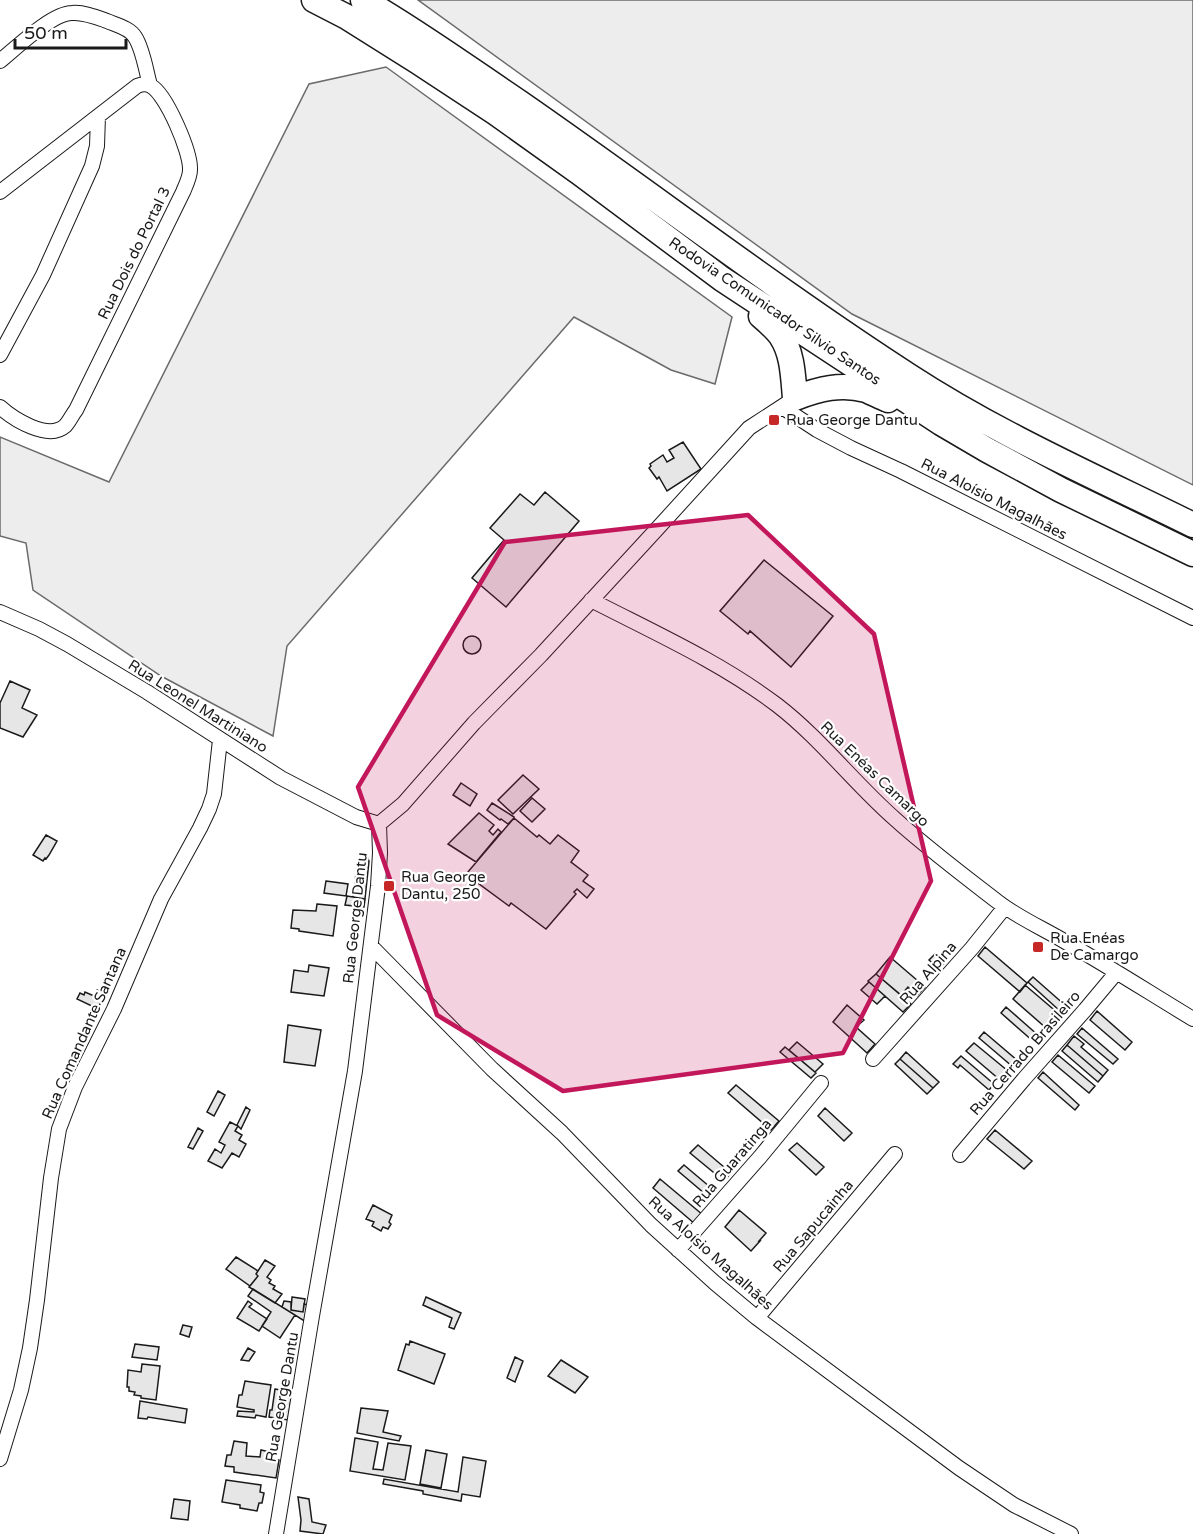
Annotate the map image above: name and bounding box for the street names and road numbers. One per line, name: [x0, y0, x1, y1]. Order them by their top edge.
street label: Rua Dois do Portal 3: [94, 184, 174, 322]
street label: Rodovia Comunicador Silvio Santos: [666, 233, 884, 389]
street label: Rua Aloísio Magalhães: [918, 454, 1070, 544]
street label: Rua Leonel Martiniano: [125, 656, 271, 756]
street label: Rua Enéas Camargo: [817, 718, 933, 830]
street label: Rua George Dantu: [339, 851, 371, 985]
street label: Rua Alpina: [896, 938, 960, 1008]
street label: Rua Comandante Santana: [38, 944, 130, 1122]
street label: Rua Cerrado Brasileiro: [966, 987, 1084, 1119]
street label: Rua Guaratinga: [689, 1115, 775, 1211]
street label: Rua Sapucainha: [769, 1176, 857, 1276]
street label: Rua Aloísio Magalhães: [645, 1192, 777, 1314]
street label: Rua George Dantu: [262, 1331, 302, 1463]

